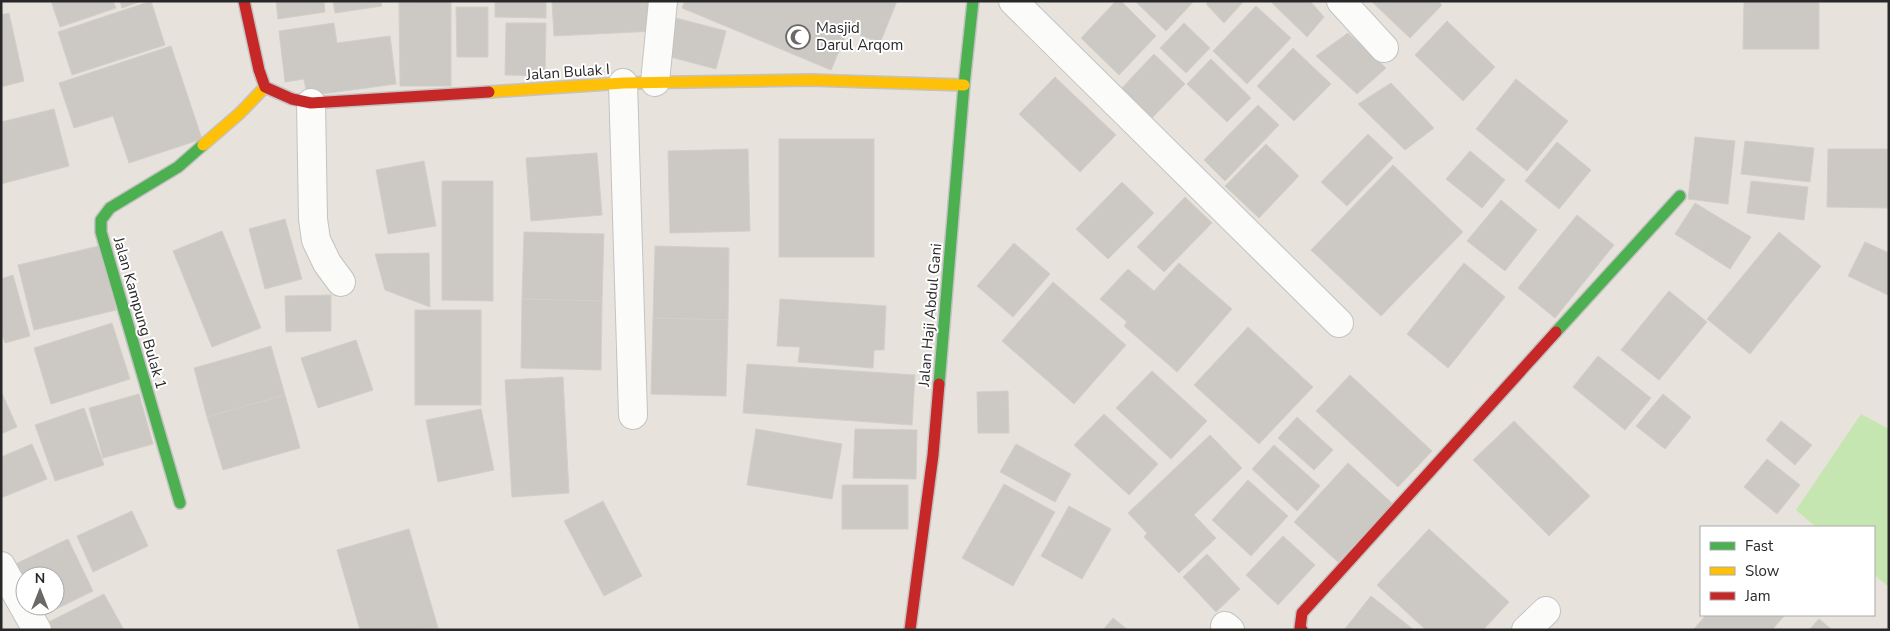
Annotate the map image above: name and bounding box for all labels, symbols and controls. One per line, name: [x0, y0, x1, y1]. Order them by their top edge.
place label: Masjid Darul Arqom: [816, 18, 903, 55]
mosque icon: Masjid Darul Arqom: [785, 24, 811, 50]
street label: Jalan Bulak I: [525, 59, 610, 85]
street label: Jalan Kampung Bulak 1: [108, 234, 171, 391]
street label: Jalan Haji Abdul Gani: [914, 243, 946, 388]
legend: [1700, 526, 1875, 616]
text: Fast: [1745, 536, 1774, 556]
text: Slow: [1745, 561, 1780, 581]
north arrow: [15, 566, 65, 616]
text: N: [35, 569, 45, 588]
text: Jam: [1744, 586, 1771, 606]

